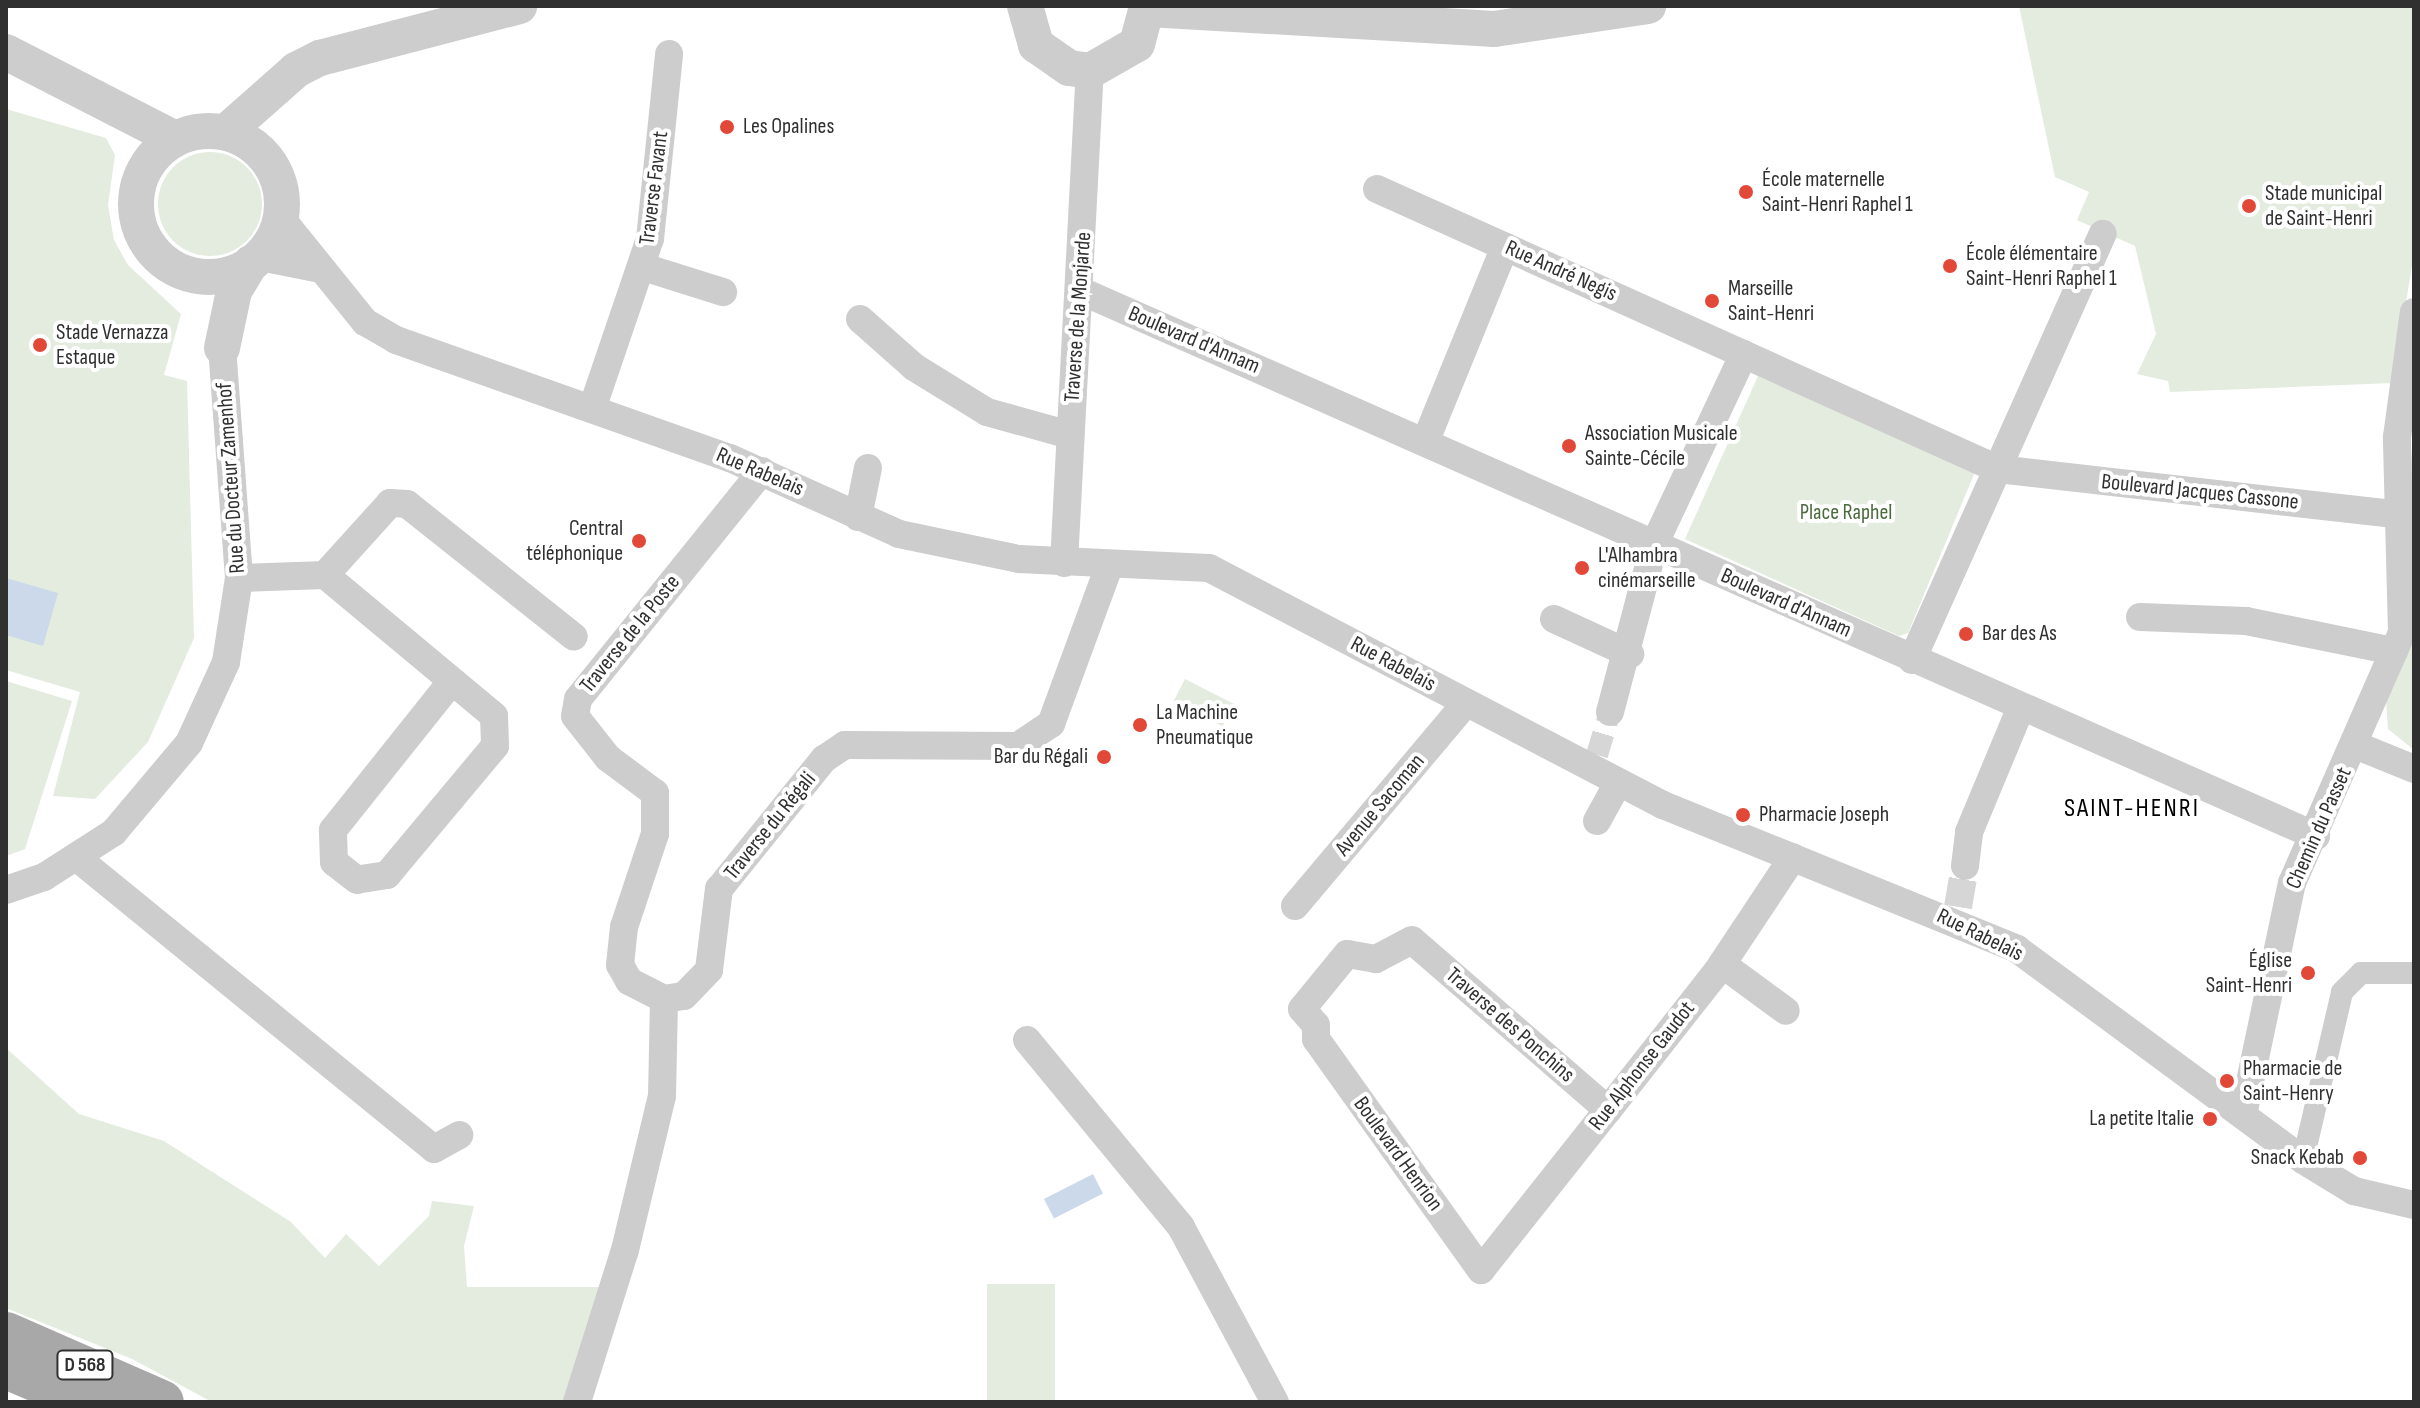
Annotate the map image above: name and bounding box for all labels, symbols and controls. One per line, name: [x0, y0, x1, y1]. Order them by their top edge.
place label: Les Opalines: [743, 114, 834, 140]
marker: Les Opalines: [718, 118, 736, 136]
street label: Traverse Favant: [634, 130, 674, 246]
place label: École maternelle Saint-Henri Raphel 1: [1762, 166, 1913, 218]
place label: Stade municipal de Saint-Henri: [2265, 180, 2382, 232]
marker: École maternelle Saint-Henri Raphel 1: [1737, 183, 1755, 201]
marker: Stade municipal de Saint-Henri: [2240, 197, 2258, 215]
street label: Traverse de la Monjarde: [1059, 231, 1097, 403]
street label: Rue André Negis: [1501, 235, 1621, 307]
place label: École élémentaire Saint-Henri Raphel 1: [1966, 240, 2117, 292]
marker: École élémentaire Saint-Henri Raphel 1: [1941, 257, 1959, 275]
place label: Marseille Saint-Henri: [1728, 275, 1814, 326]
marker: Marseille Saint-Henri: [1703, 292, 1721, 310]
street label: Boulevard d'Annam: [1124, 300, 1264, 380]
place label: Stade Vernazza Estaque: [56, 319, 169, 370]
marker: Stade Vernazza Estaque: [31, 336, 49, 354]
street label: Rue du Docteur Zamenhof: [211, 382, 251, 574]
place label: Association Musicale Sainte-Cécile: [1585, 420, 1738, 472]
marker: Association Musicale Sainte-Cécile: [1560, 437, 1578, 455]
street label: Rue Rabelais: [712, 442, 808, 502]
street label: Boulevard Jacques Cassone: [2100, 469, 2300, 515]
park label: Place Raphel: [1800, 500, 1892, 526]
place label: Central téléphonique: [526, 515, 623, 566]
marker: Central téléphonique: [630, 532, 648, 550]
place label: L'Alhambra cinémarseille: [1598, 542, 1696, 594]
marker: L'Alhambra cinémarseille: [1573, 559, 1591, 577]
street label: Boulevard d'Annam: [1717, 562, 1855, 644]
street label: Traverse de la Poste: [574, 570, 686, 698]
place label: Bar des As: [1982, 621, 2057, 647]
marker: Bar des As: [1957, 625, 1975, 643]
street label: Rue Rabelais: [1346, 631, 1440, 697]
place label: La Machine Pneumatique: [1156, 699, 1253, 750]
marker: La Machine Pneumatique: [1131, 716, 1149, 734]
place label: Bar du Régali: [994, 744, 1088, 770]
marker: Bar du Régali: [1095, 748, 1113, 766]
street label: Avenue Sacoman: [1330, 749, 1430, 861]
street label: Chemin du Passet: [2280, 763, 2358, 893]
street label: Traverse du Régali: [718, 767, 822, 885]
district label: SAINT-HENRI: [2064, 793, 2200, 825]
place label: Pharmacie Joseph: [1759, 802, 1889, 828]
marker: Pharmacie Joseph: [1734, 806, 1752, 824]
street label: Rue Rabelais: [1933, 903, 2027, 967]
place label: Église Saint-Henri: [2206, 947, 2292, 998]
street label: Traverse des Ponchins: [1440, 962, 1580, 1088]
marker: Église Saint-Henri: [2299, 964, 2317, 982]
street label: Rue Alphonse Gaudot: [1583, 996, 1701, 1136]
place label: Pharmacie de Saint-Henry: [2243, 1055, 2342, 1106]
marker: Pharmacie de Saint-Henry: [2218, 1072, 2236, 1090]
street label: Boulevard Henrion: [1348, 1092, 1448, 1216]
place label: La petite Italie: [2089, 1106, 2194, 1132]
marker: La petite Italie: [2201, 1110, 2219, 1128]
place label: Snack Kebab: [2251, 1145, 2344, 1171]
marker: Snack Kebab: [2351, 1149, 2369, 1167]
road number: D 568: [55, 1349, 115, 1381]

